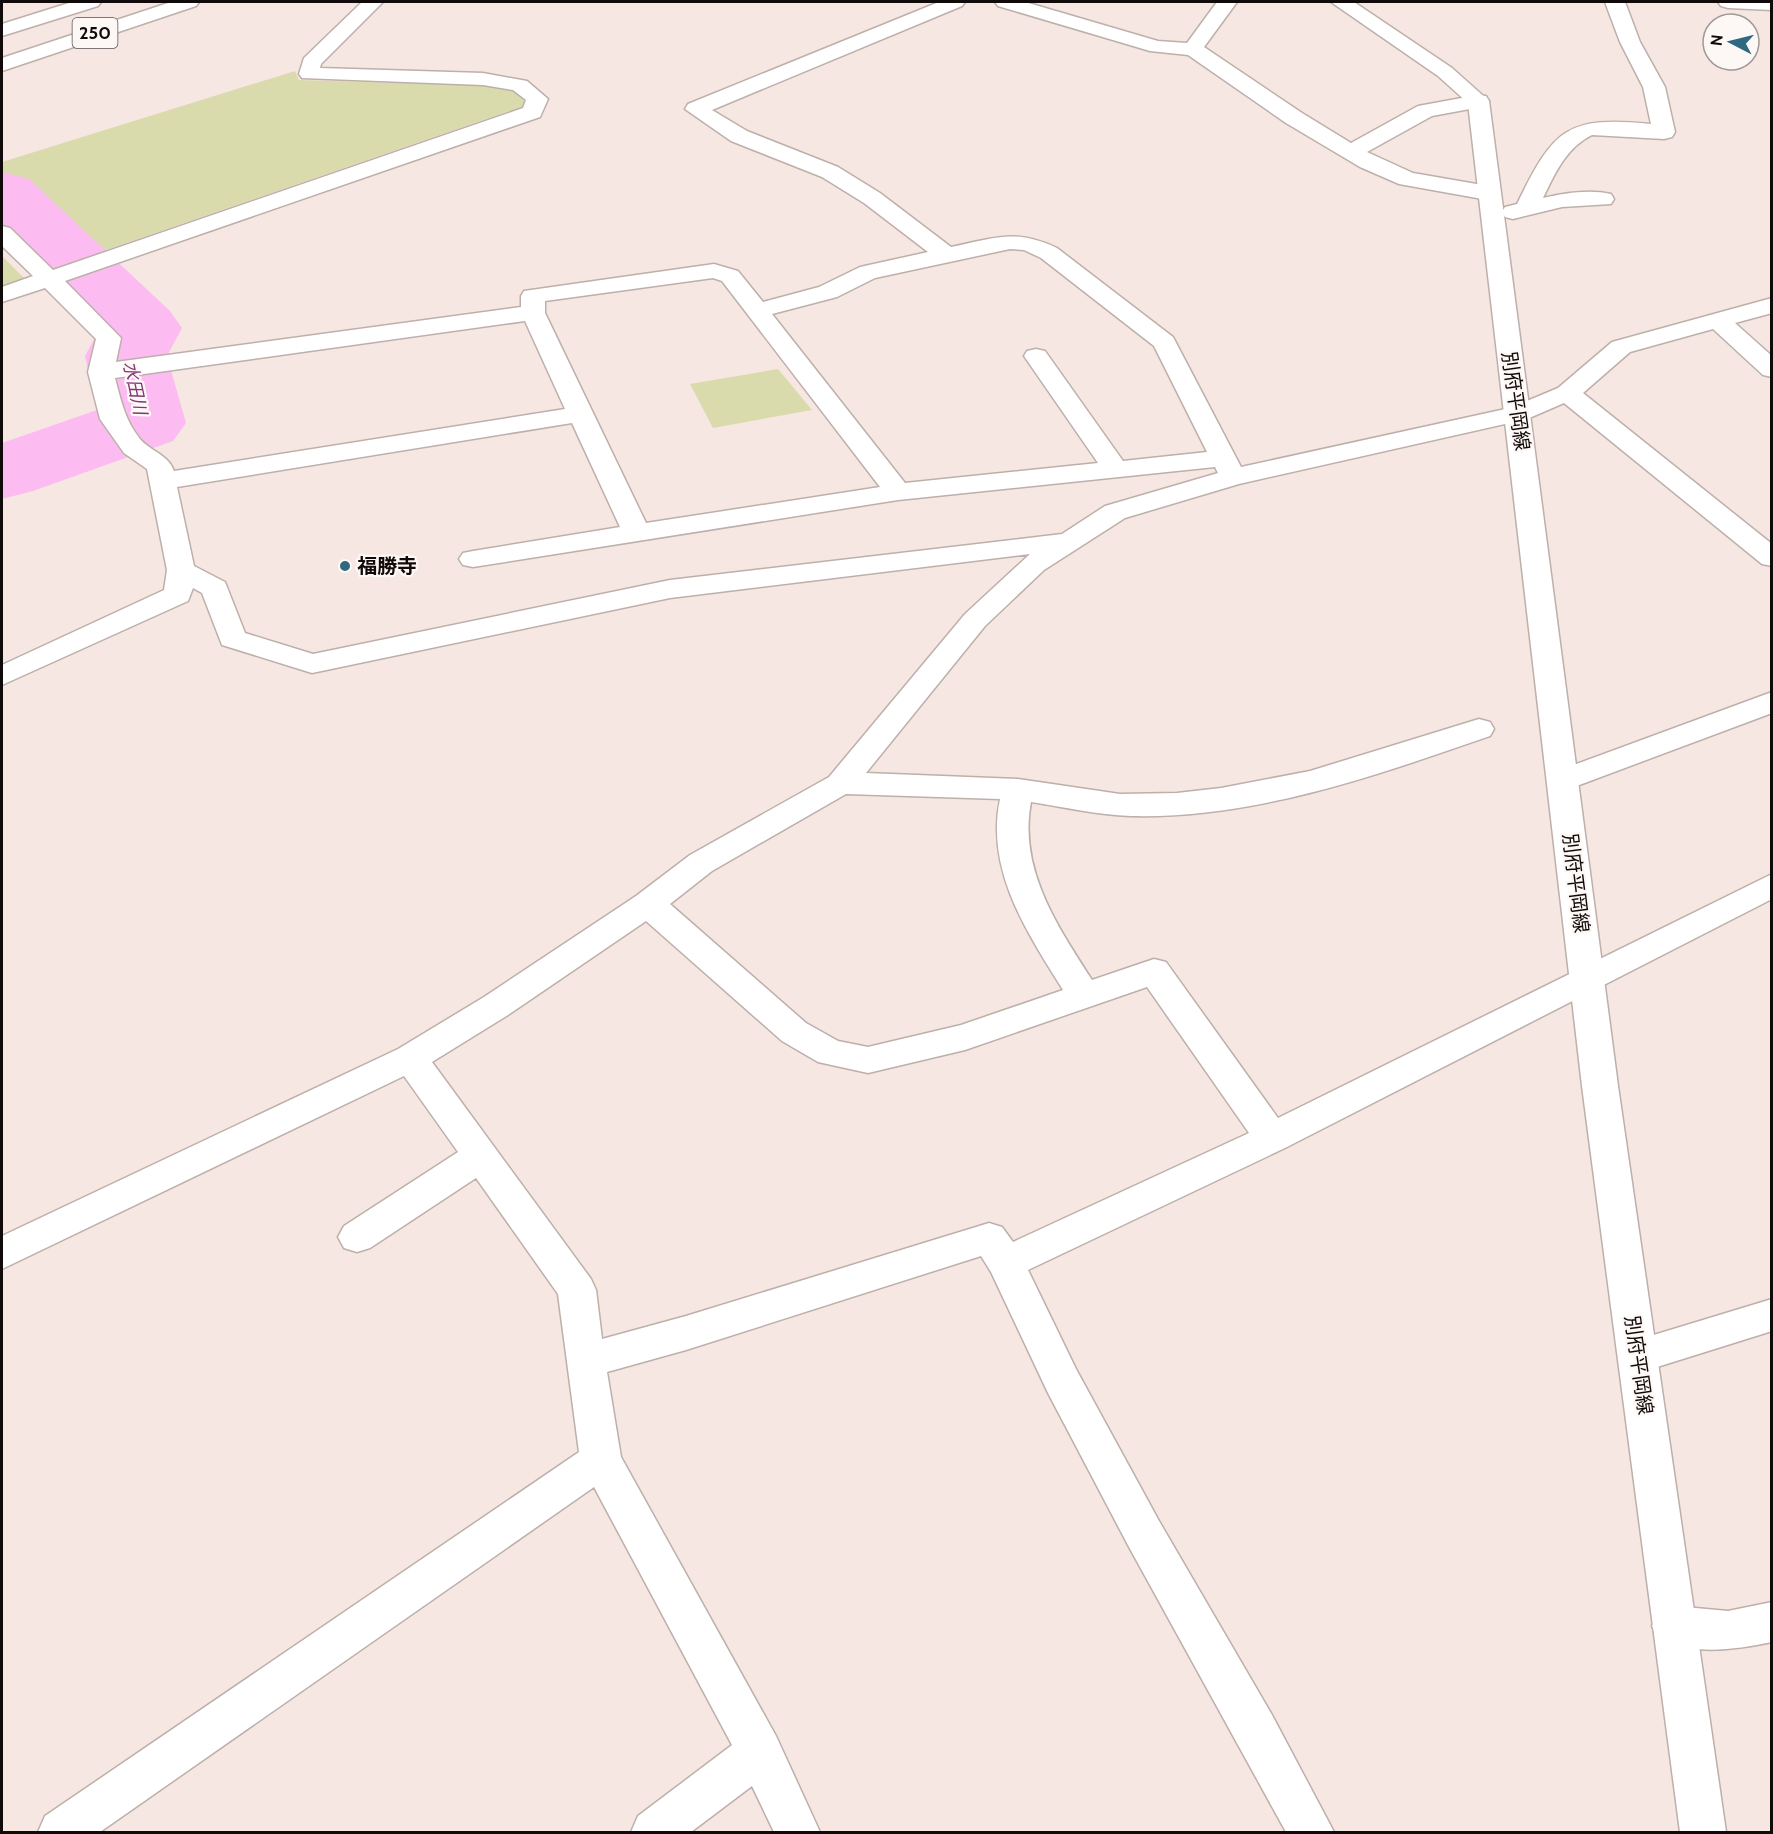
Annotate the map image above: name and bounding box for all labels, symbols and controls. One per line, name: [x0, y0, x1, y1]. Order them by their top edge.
north arrow: [1701, 12, 1761, 72]
road number: 250: [72, 18, 118, 48]
text: N: [1706, 33, 1727, 47]
street label: 別府平岡線: [1497, 350, 1535, 452]
water label: 水田川: [119, 359, 152, 419]
place label: 福勝寺: [357, 554, 417, 578]
marker: 福勝寺: [338, 559, 352, 573]
street label: 別府平岡線: [1558, 832, 1594, 934]
street label: 別府平岡線: [1620, 1314, 1658, 1416]

